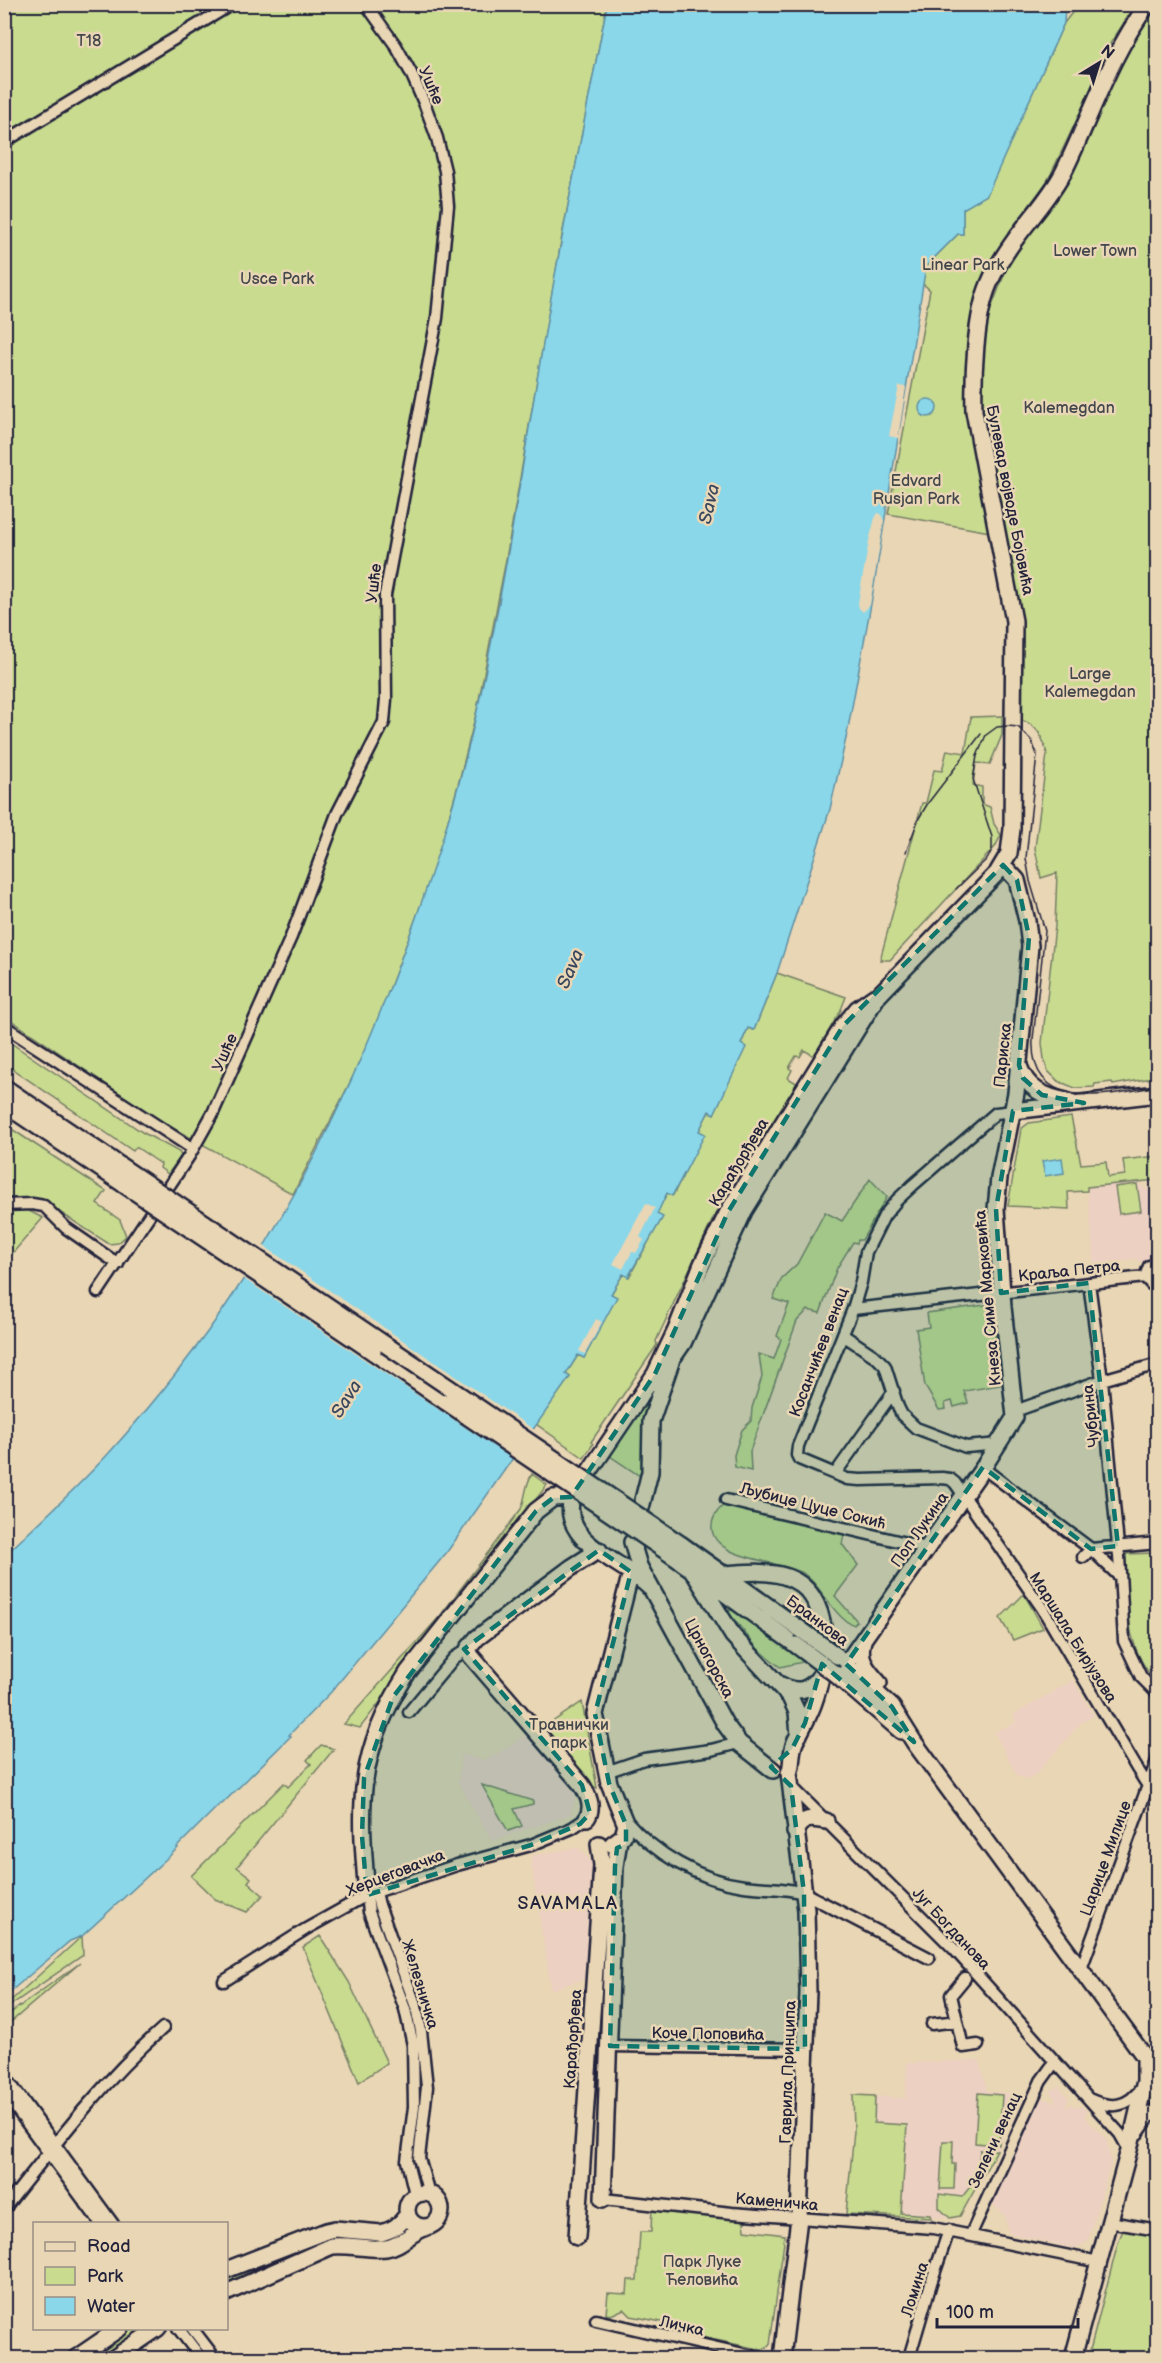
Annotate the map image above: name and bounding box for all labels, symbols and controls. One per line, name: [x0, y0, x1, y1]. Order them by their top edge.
park label: Т18: [77, 32, 101, 51]
north arrow: [1069, 33, 1129, 93]
text: N: [1097, 41, 1118, 64]
street label: Ушће: [414, 64, 447, 108]
park label: Lower Town: [1053, 242, 1137, 261]
park label: Linear Park: [922, 256, 1005, 275]
park label: Usce Park: [240, 270, 314, 289]
park label: Kalemegdan: [1023, 399, 1115, 418]
street label: Булевар војводе Бојовића: [982, 404, 1037, 598]
park label: Edvard Rusjan Park: [873, 472, 959, 509]
water label: Sava: [695, 482, 724, 526]
street label: Ушће: [363, 562, 386, 604]
park label: Large Kalemegdan: [1044, 665, 1136, 702]
water label: Sava: [553, 946, 588, 992]
street label: Париска: [991, 1021, 1016, 1088]
street label: Ушће: [209, 1031, 242, 1075]
street label: Карађорђева: [705, 1115, 773, 1210]
street label: Кнеза Симе Марковића: [971, 1209, 1006, 1387]
street label: Краља Петра: [1017, 1257, 1122, 1286]
street label: Косанчићев венац: [786, 1285, 853, 1420]
water label: Sava: [327, 1377, 366, 1422]
street label: Чубрина: [1079, 1383, 1104, 1448]
street label: Љубице Цуце Сокић: [737, 1479, 888, 1534]
street label: Поп Лукина: [887, 1488, 953, 1571]
street label: Маршала Бирјузова: [1025, 1569, 1121, 1707]
street label: Бранкова: [782, 1592, 852, 1651]
street label: Црногорска: [680, 1616, 738, 1702]
park label: Травнички парк: [529, 1716, 609, 1753]
street label: Царице Милице: [1077, 1798, 1136, 1919]
street label: Херцеговачка: [344, 1846, 448, 1901]
street label: Југ Богданова: [908, 1884, 994, 1975]
district label: SAVAMALA: [518, 1893, 618, 1914]
street label: Железничка: [397, 1937, 442, 2032]
street label: Карађорђева: [561, 1988, 586, 2090]
street label: Гаврила Принципа: [777, 1999, 801, 2144]
street label: Коче Поповића: [651, 2024, 765, 2045]
street label: Зелени венац: [965, 2089, 1026, 2192]
street label: Каменичка: [735, 2189, 820, 2216]
legend: [33, 2222, 228, 2330]
text: Road: [87, 2236, 131, 2257]
park label: Парк Луке Ћеловића: [663, 2253, 741, 2290]
street label: Ломина: [897, 2259, 933, 2320]
text: Park: [87, 2266, 123, 2287]
scale bar: [937, 2291, 1078, 2329]
text: Water: [87, 2296, 135, 2317]
text: 100 m: [946, 2302, 994, 2323]
street label: Личка: [657, 2312, 706, 2341]

